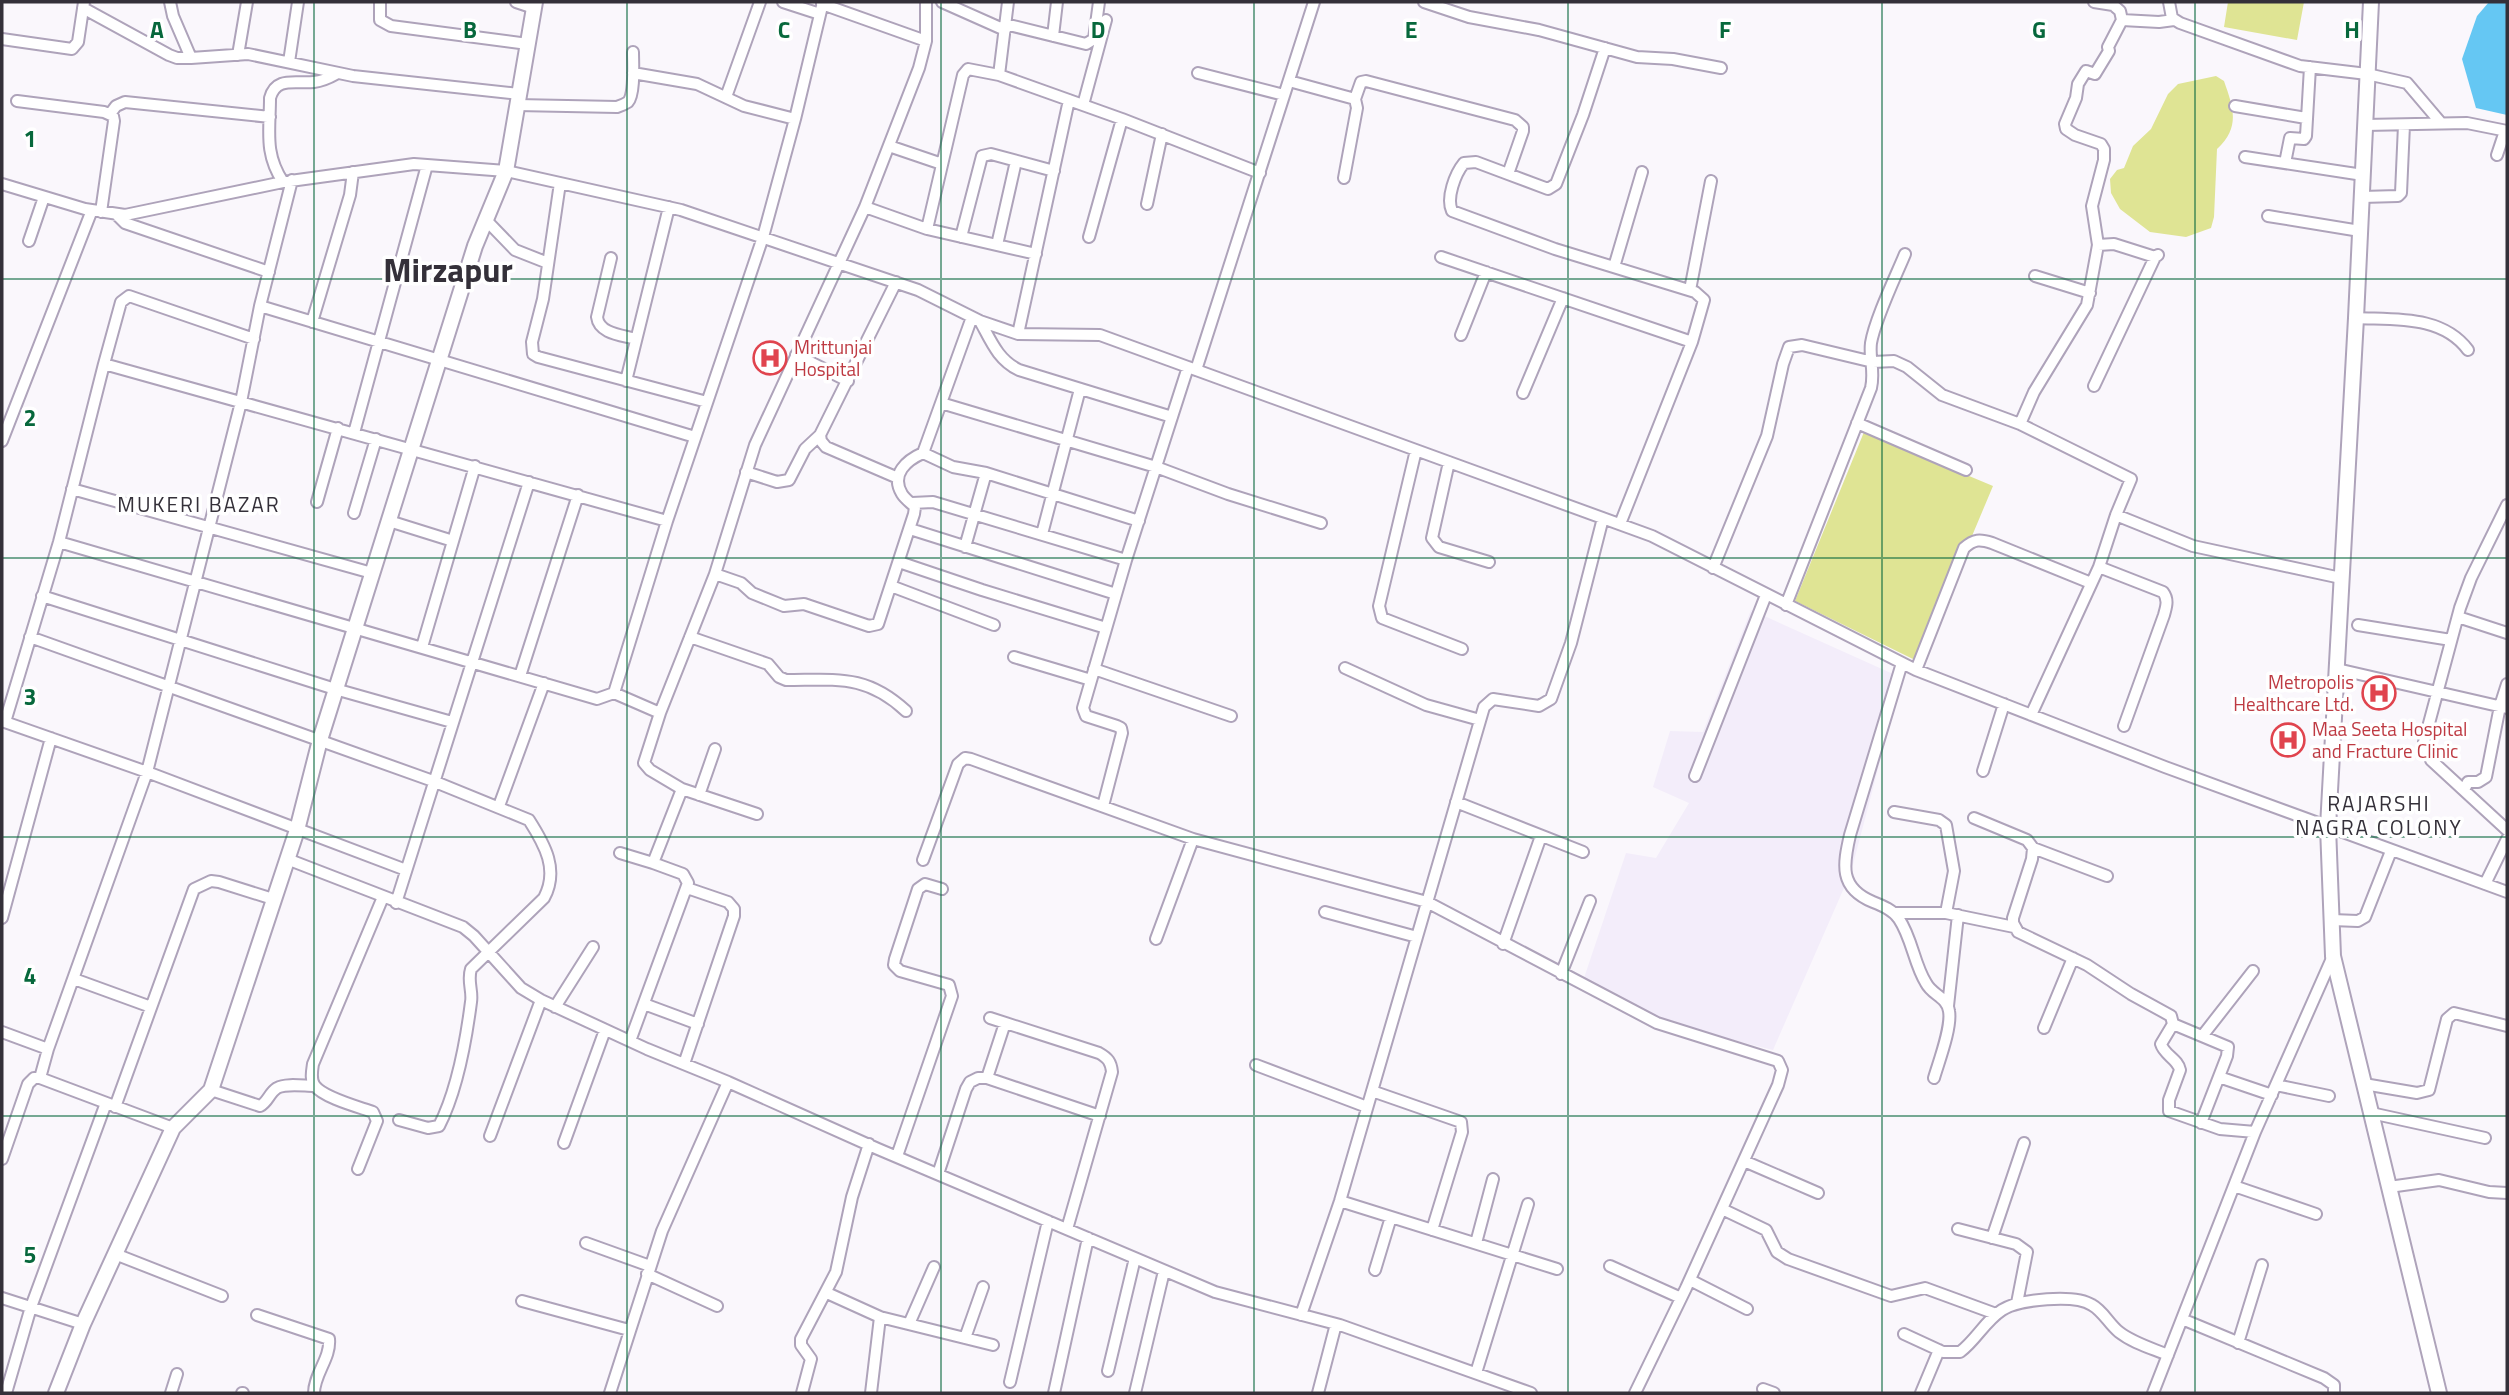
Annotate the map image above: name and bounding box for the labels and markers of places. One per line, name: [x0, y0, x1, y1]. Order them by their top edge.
place label: Mrittunjai Hospital: [794, 332, 872, 383]
hospital icon: Mrittunjai Hospital: [751, 339, 789, 377]
place label: Metropolis Healthcare Ltd.: [2233, 667, 2354, 718]
hospital icon: Metropolis Healthcare Ltd.: [2360, 674, 2398, 712]
place label: Maa Seeta Hospital and Fracture Clinic: [2312, 714, 2467, 765]
hospital icon: Maa Seeta Hospital and Fracture Clinic: [2269, 721, 2307, 759]

